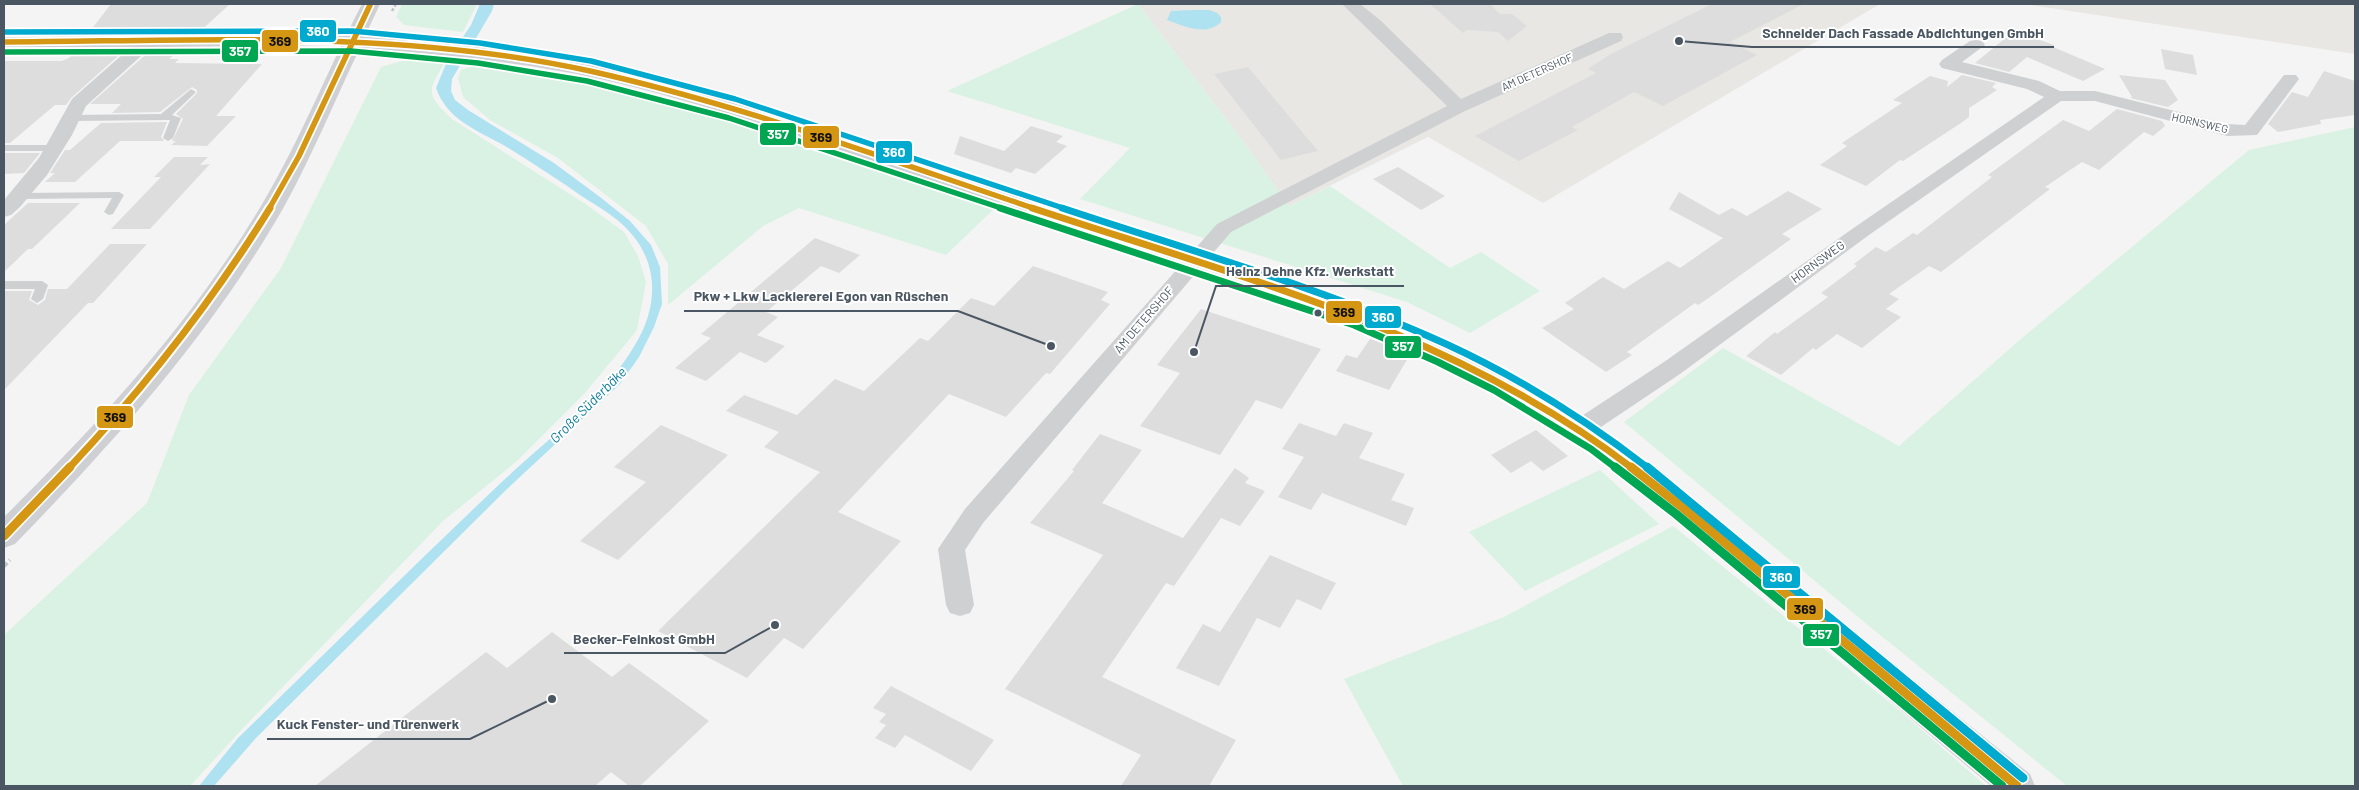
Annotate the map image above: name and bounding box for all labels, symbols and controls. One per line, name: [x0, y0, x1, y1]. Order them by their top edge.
callout: Schneider Dach Fassade Abdichtungen GmbH: [1752, 18, 2054, 47]
line badge: 360: [299, 19, 337, 43]
text: 360: [306, 22, 330, 39]
text: Schneider Dach Fassade Abdichtungen GmbH: [1762, 24, 2044, 41]
line badge: 369: [261, 29, 299, 53]
text: 369: [269, 32, 291, 49]
line badge: 357: [221, 39, 259, 63]
text: 357: [229, 42, 251, 59]
street label: AM DETERSHOF: [1499, 50, 1574, 93]
street label: HORNSWEG: [2171, 110, 2230, 135]
line badge: 357: [759, 122, 797, 146]
text: 357: [767, 125, 789, 142]
line badge: 369: [802, 125, 840, 149]
text: 369: [810, 128, 832, 145]
line badge: 360: [875, 140, 913, 164]
text: 360: [882, 143, 906, 160]
street label: HORNSWEG: [1788, 237, 1847, 285]
callout: Heinz Dehne Kfz. Werkstatt: [1216, 257, 1404, 286]
text: Heinz Dehne Kfz. Werkstatt: [1226, 262, 1394, 279]
callout: Pkw + Lkw Lackiererei Egon van Rüschen: [684, 282, 958, 311]
street label: AM DETERSHOF: [1111, 283, 1176, 355]
text: Pkw + Lkw Lackiererei Egon van Rüschen: [694, 287, 948, 304]
line badge: 369: [1325, 300, 1363, 324]
text: 369: [1333, 303, 1355, 320]
line badge: 360: [1364, 305, 1402, 329]
unlabelled marker: [1313, 308, 1323, 318]
text: 360: [1371, 308, 1395, 325]
line badge: 357: [1384, 335, 1422, 359]
text: 357: [1392, 337, 1414, 354]
water label: Große Süderbäke: [546, 363, 629, 446]
line badge: 369: [96, 405, 134, 429]
text: 369: [104, 408, 126, 425]
line badge: 360: [1762, 565, 1801, 589]
text: 360: [1769, 568, 1793, 585]
line badge: 369: [1786, 597, 1824, 621]
text: 369: [1794, 600, 1816, 617]
line badge: 357: [1802, 623, 1840, 647]
callout: Becker-Feinkost GmbH: [564, 624, 725, 653]
text: 357: [1810, 625, 1832, 642]
text: Becker-Feinkost GmbH: [573, 630, 715, 647]
callout: Kuck Fenster- und Türenwerk: [267, 710, 470, 739]
text: Kuck Fenster- und Türenwerk: [277, 715, 460, 732]

